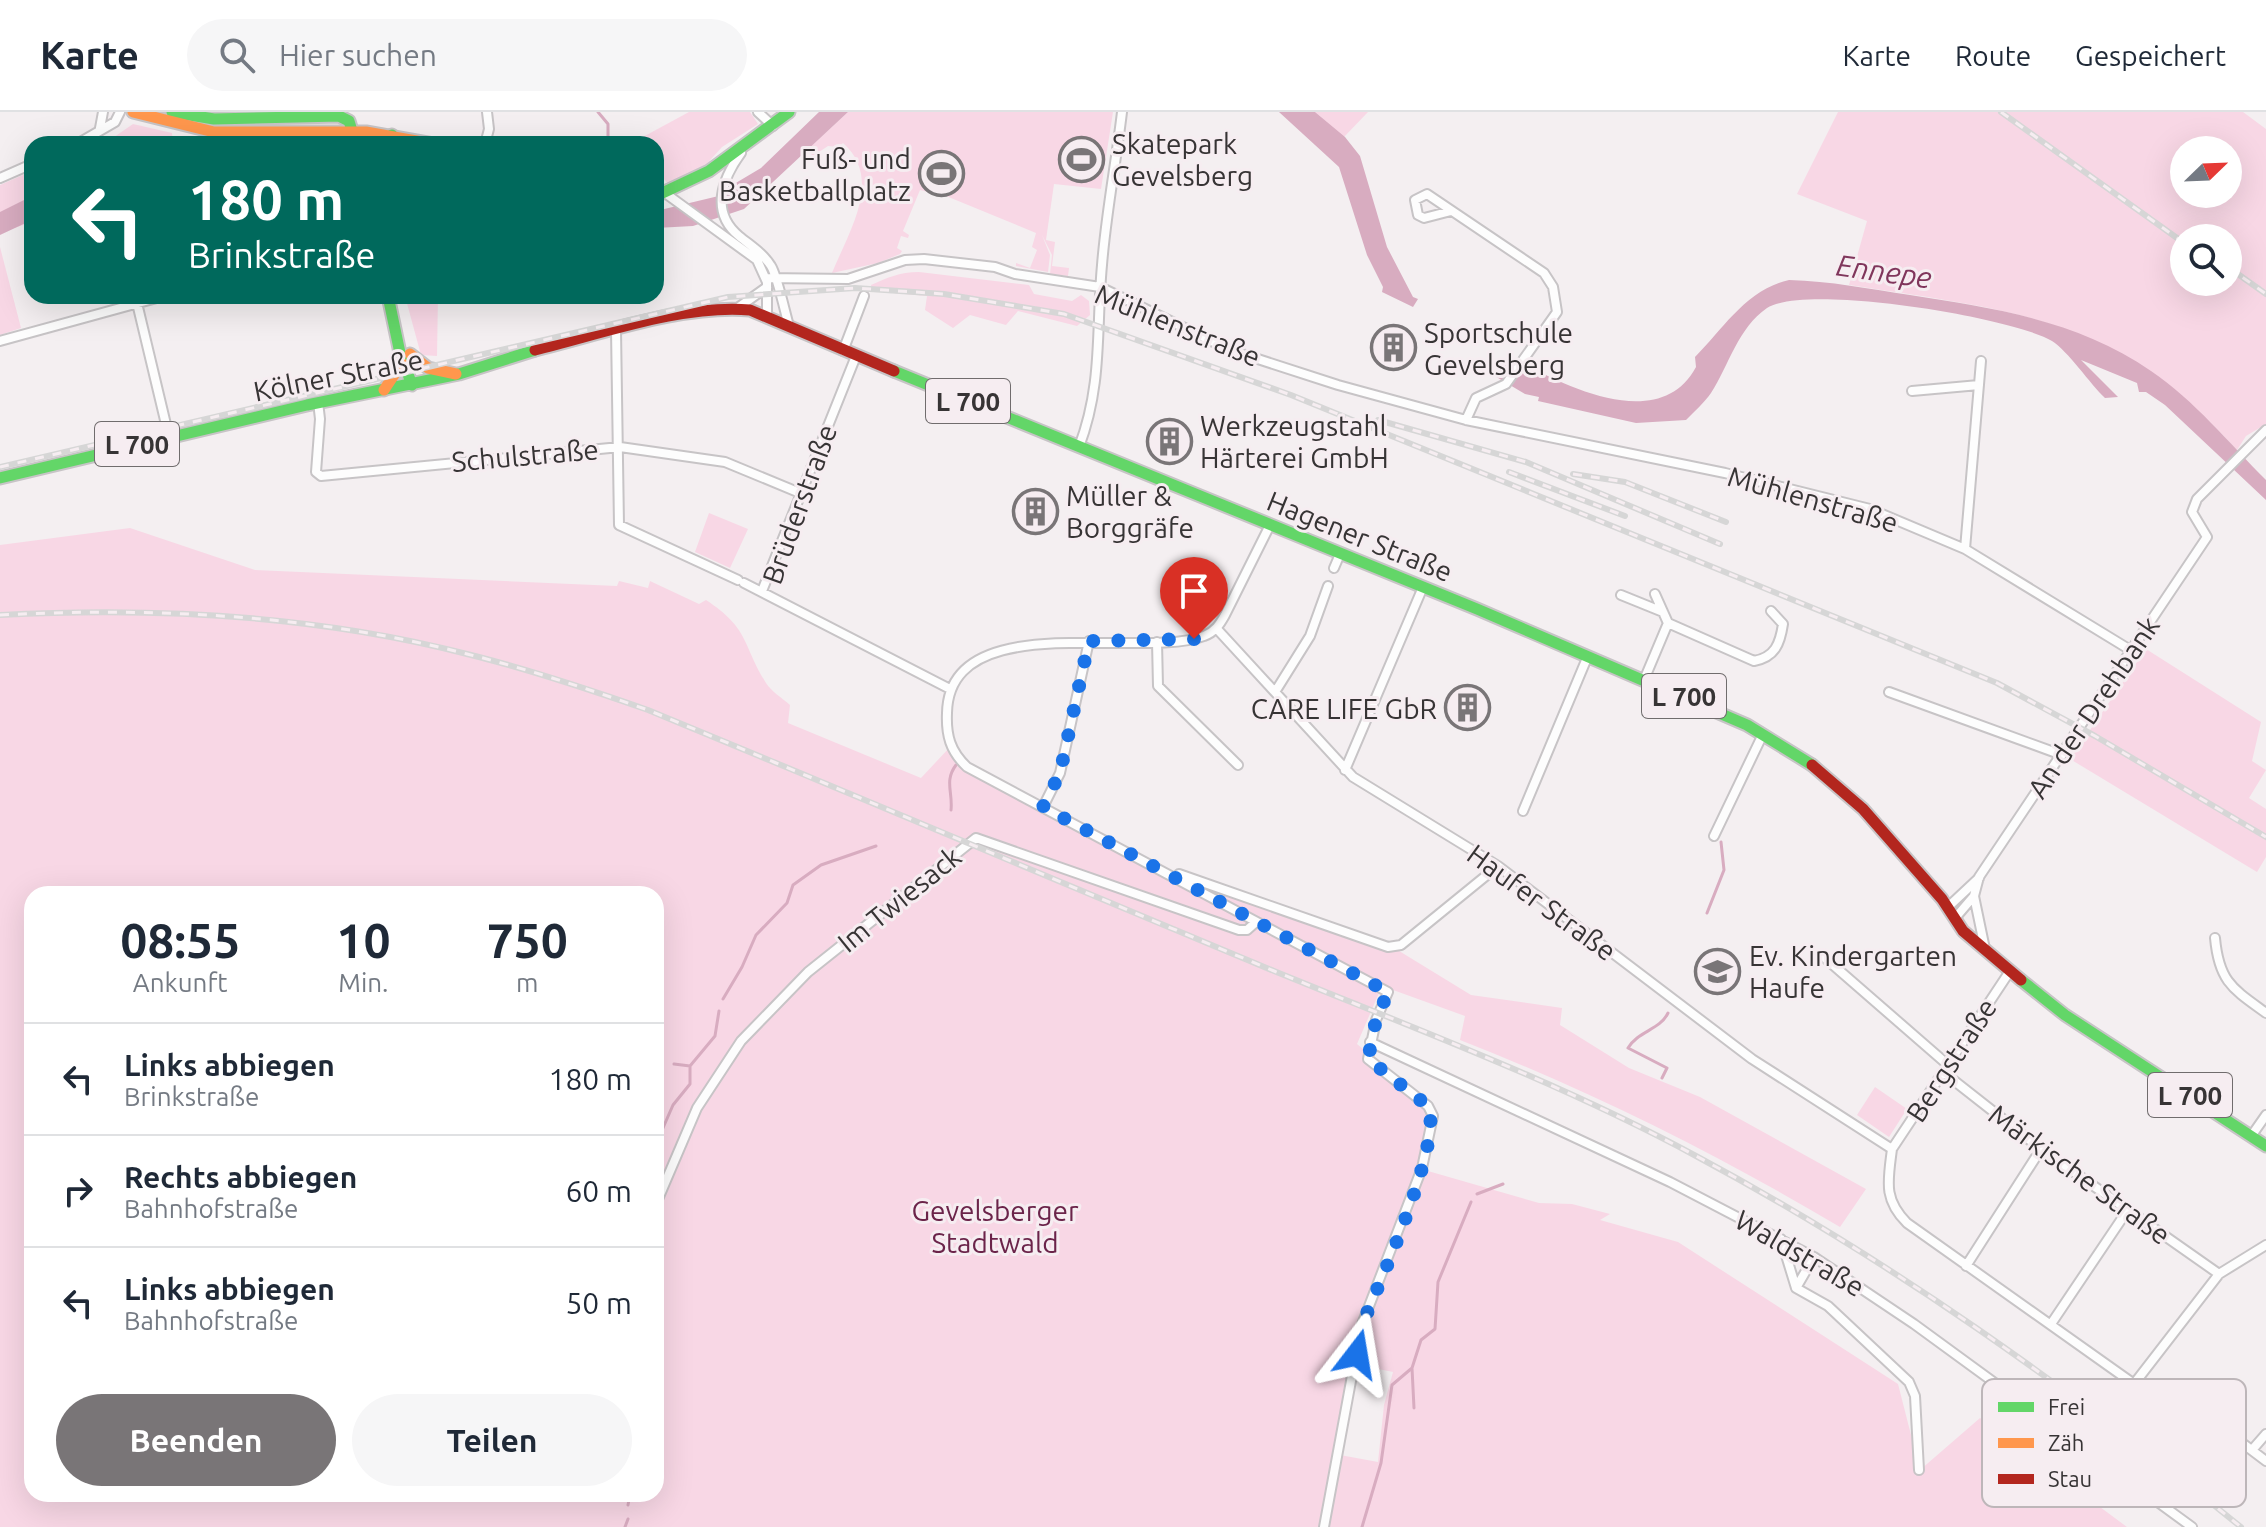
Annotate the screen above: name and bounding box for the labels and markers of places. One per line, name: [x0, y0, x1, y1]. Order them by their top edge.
place label: Skatepark Gevelsberg: [1112, 128, 1253, 191]
sports icon: Skatepark Gevelsberg: [1057, 135, 1105, 183]
place label: Fuß- und Basketballplatz: [719, 143, 911, 206]
sports icon: Fuß- und Basketballplatz: [918, 150, 966, 198]
place label: Sportschule Gevelsberg: [1424, 317, 1573, 380]
building icon: Sportschule Gevelsberg: [1369, 324, 1417, 372]
place label: Werkzeugstahl Härterei GmbH: [1200, 410, 1389, 473]
building icon: Werkzeugstahl Härterei GmbH: [1145, 417, 1193, 465]
place label: Müller & Borggräfe: [1066, 480, 1194, 543]
building icon: Müller & Borggräfe: [1011, 487, 1059, 535]
pin: [1160, 557, 1228, 639]
building icon: CARE LIFE GbR: [1444, 684, 1492, 732]
place label: CARE LIFE GbR: [1251, 693, 1437, 724]
place label: Ev. Kindergarten Haufe: [1749, 940, 1957, 1003]
school or university icon: Ev. Kindergarten Haufe: [1694, 947, 1742, 995]

